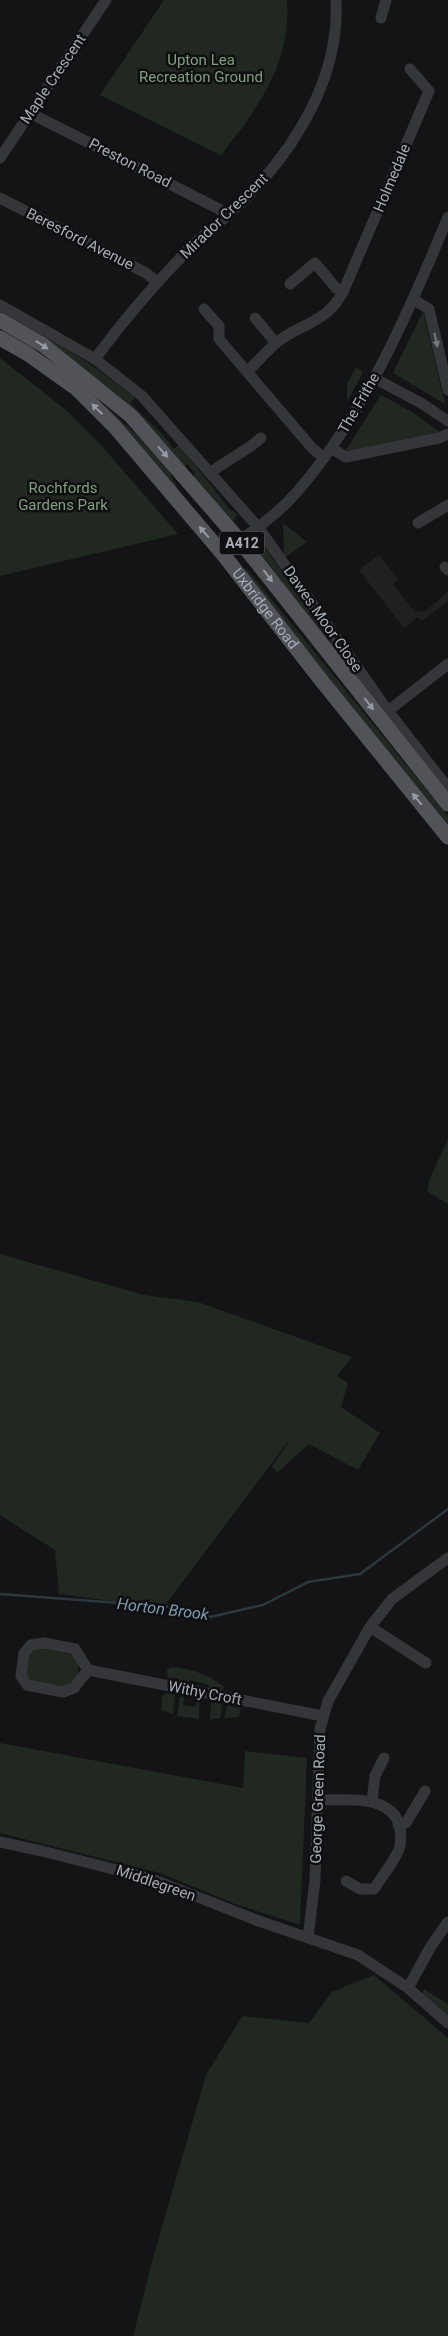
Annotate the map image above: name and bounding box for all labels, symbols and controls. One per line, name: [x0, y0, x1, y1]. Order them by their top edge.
street label: Maple Crescent: [16, 31, 90, 127]
park label: Upton Lea Recreation Ground: [139, 51, 263, 86]
street label: Preston Road: [86, 135, 174, 191]
street label: Holmedale: [370, 141, 414, 215]
street label: Mirador Crescent: [176, 170, 272, 262]
street label: Beresford Avenue: [23, 204, 137, 274]
one-way arrow: [432, 332, 440, 347]
one-way arrow: [35, 340, 49, 350]
street label: The Frithe: [334, 370, 384, 436]
one-way arrow: [92, 404, 104, 416]
one-way arrow: [157, 446, 169, 458]
park label: Rochfords Gardens Park: [18, 479, 108, 514]
one-way arrow: [198, 526, 209, 539]
road number: A412: [220, 532, 264, 554]
street label: Dawes Moor Close: [280, 562, 366, 676]
street label: Uxbridge Road: [228, 565, 302, 653]
one-way arrow: [263, 569, 274, 582]
one-way arrow: [363, 697, 374, 710]
one-way arrow: [412, 793, 423, 806]
water label: Horton Brook: [116, 1594, 211, 1624]
street label: Withy Croft: [167, 1677, 243, 1709]
street label: George Green Road: [307, 1734, 329, 1864]
street label: Middlegreen: [114, 1861, 198, 1905]

